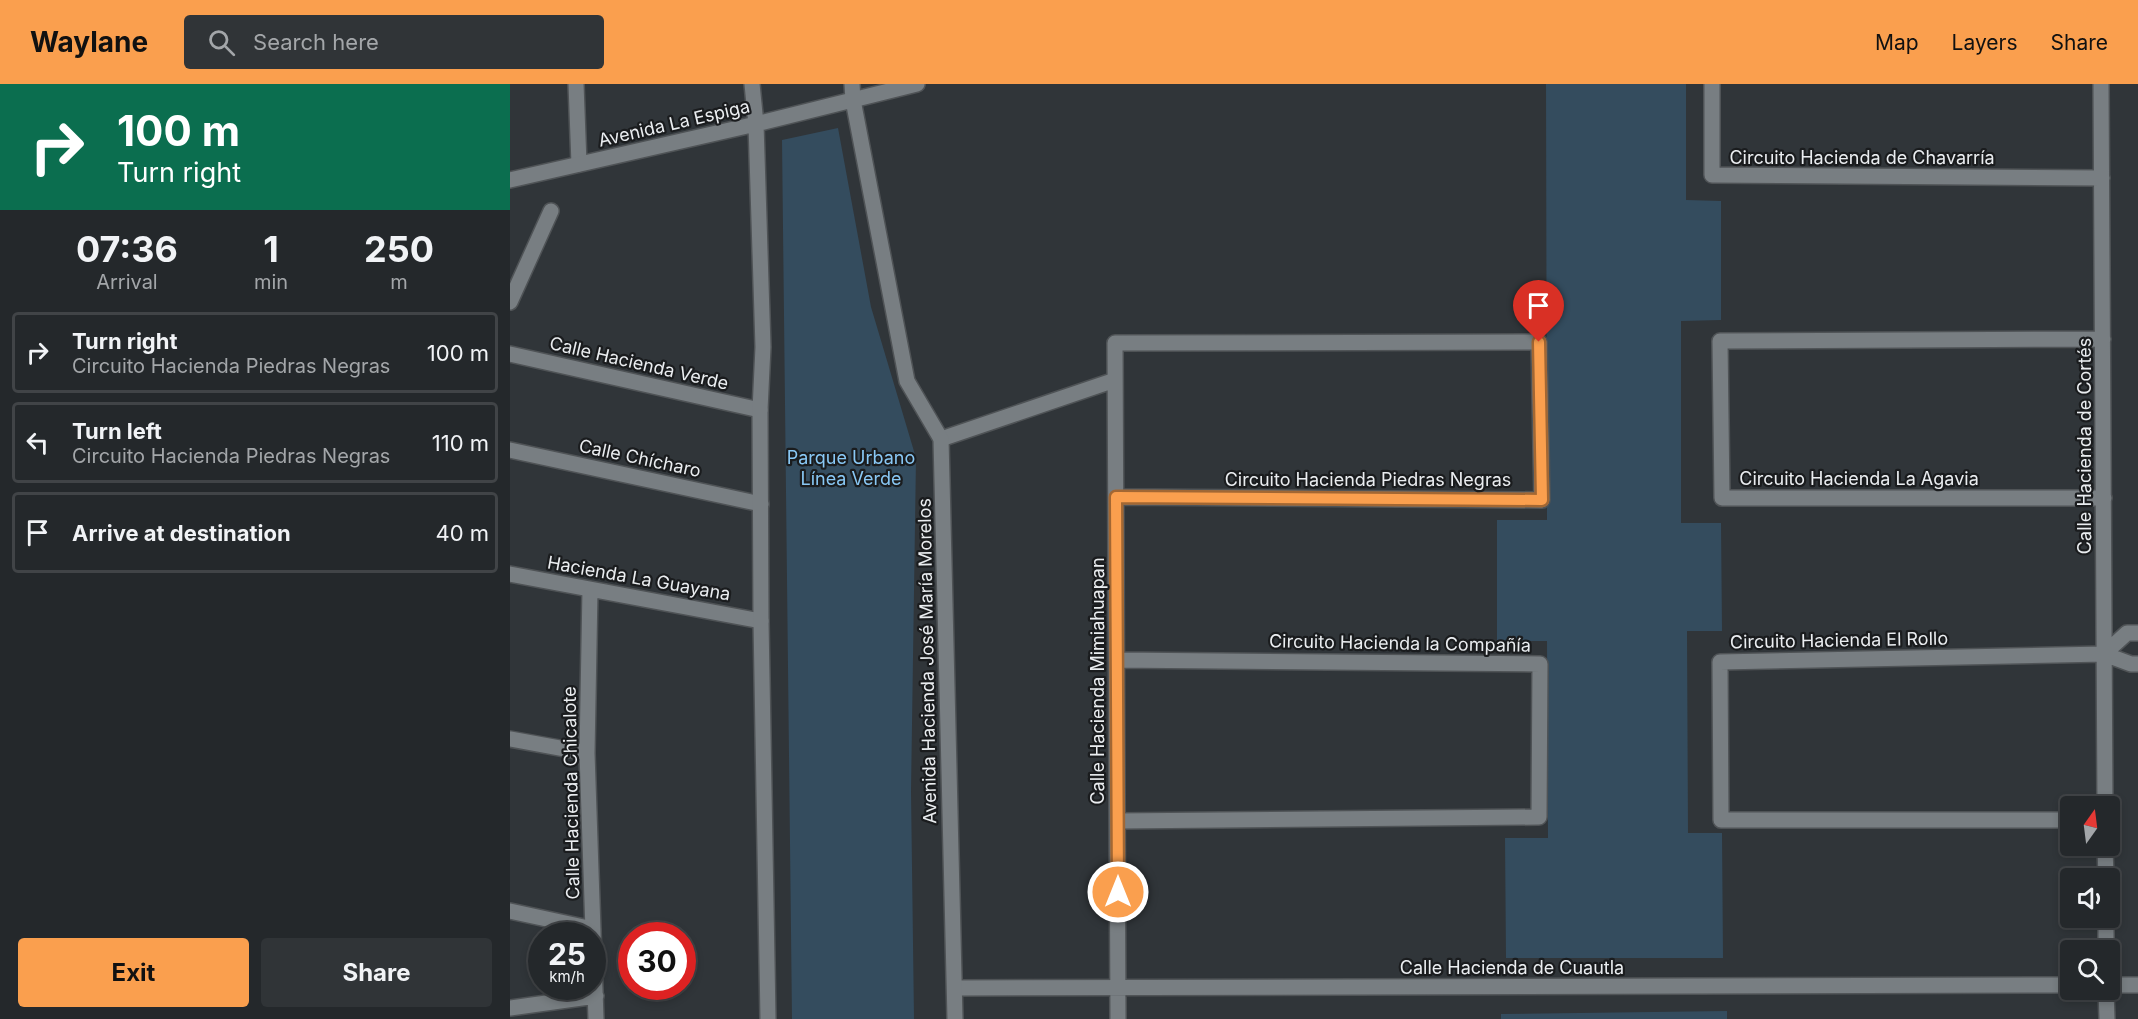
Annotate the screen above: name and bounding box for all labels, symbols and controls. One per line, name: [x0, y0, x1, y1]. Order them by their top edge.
search box: [184, 15, 604, 69]
text: Waylane: [30, 25, 148, 59]
icon: search: [205, 26, 238, 59]
text: Search here: [253, 29, 379, 55]
text: Map: [1875, 30, 1919, 55]
text: Layers: [1952, 30, 2018, 55]
text: Share: [2051, 30, 2108, 55]
street label: Avenida La Espiga: [596, 95, 752, 151]
text: 100 m: [117, 105, 240, 156]
icon: right: [18, 108, 96, 186]
street label: Circuito Hacienda de Chavarría: [1729, 147, 1995, 168]
text: Turn right: [117, 156, 241, 189]
text: 07:36: [76, 227, 178, 271]
text: 1: [263, 227, 279, 271]
text: 250: [364, 227, 434, 271]
text: Arrival: [96, 270, 158, 294]
text: min: [254, 270, 288, 294]
text: m: [390, 270, 408, 294]
pin: [1513, 280, 1564, 342]
icon: arrive: [1522, 289, 1555, 322]
text: Turn right: [72, 328, 178, 354]
street label: Calle Hacienda Verde: [547, 332, 731, 394]
icon: right: [21, 336, 54, 369]
street label: Calle Hacienda de Cortés: [2074, 338, 2095, 554]
text: 100 m: [427, 340, 489, 366]
text: Circuito Hacienda Piedras Negras: [72, 354, 390, 378]
text: Turn left: [72, 418, 162, 444]
icon: left: [21, 426, 54, 459]
text: 110 m: [432, 430, 489, 456]
street label: Calle Chícharo: [577, 435, 703, 481]
text: Circuito Hacienda Piedras Negras: [72, 444, 390, 468]
park label: Parque Urbano Línea Verde: [787, 447, 915, 489]
street label: Circuito Hacienda La Agavia: [1739, 468, 1979, 489]
street label: Circuito Hacienda Piedras Negras: [1225, 469, 1511, 490]
street label: Avenida Hacienda José María Morelos: [914, 498, 940, 824]
icon: arrive: [21, 516, 54, 549]
text: Arrive at destination: [72, 520, 291, 546]
text: 40 m: [435, 520, 489, 546]
street label: Hacienda La Guayana: [546, 552, 732, 604]
street label: Calle Hacienda Mimiahuapan: [1087, 557, 1108, 805]
street label: Circuito Hacienda El Rollo: [1730, 628, 1948, 652]
street label: Circuito Hacienda la Compañía: [1269, 630, 1531, 656]
street label: Calle Hacienda Chicalote: [559, 686, 583, 900]
north arrow: [2060, 796, 2120, 856]
map controls: [2060, 796, 2120, 1000]
position arrow: [1086, 860, 1150, 924]
button: sound: [2060, 868, 2120, 928]
speed limit sign: 30: [618, 922, 696, 1000]
text: 25: [548, 936, 586, 972]
button: Exit: [18, 938, 249, 1007]
button: Share: [261, 938, 492, 1007]
button: search: [2060, 940, 2120, 1000]
street label: Calle Hacienda de Cuautla: [1400, 957, 1624, 978]
text: km/h: [549, 967, 585, 986]

